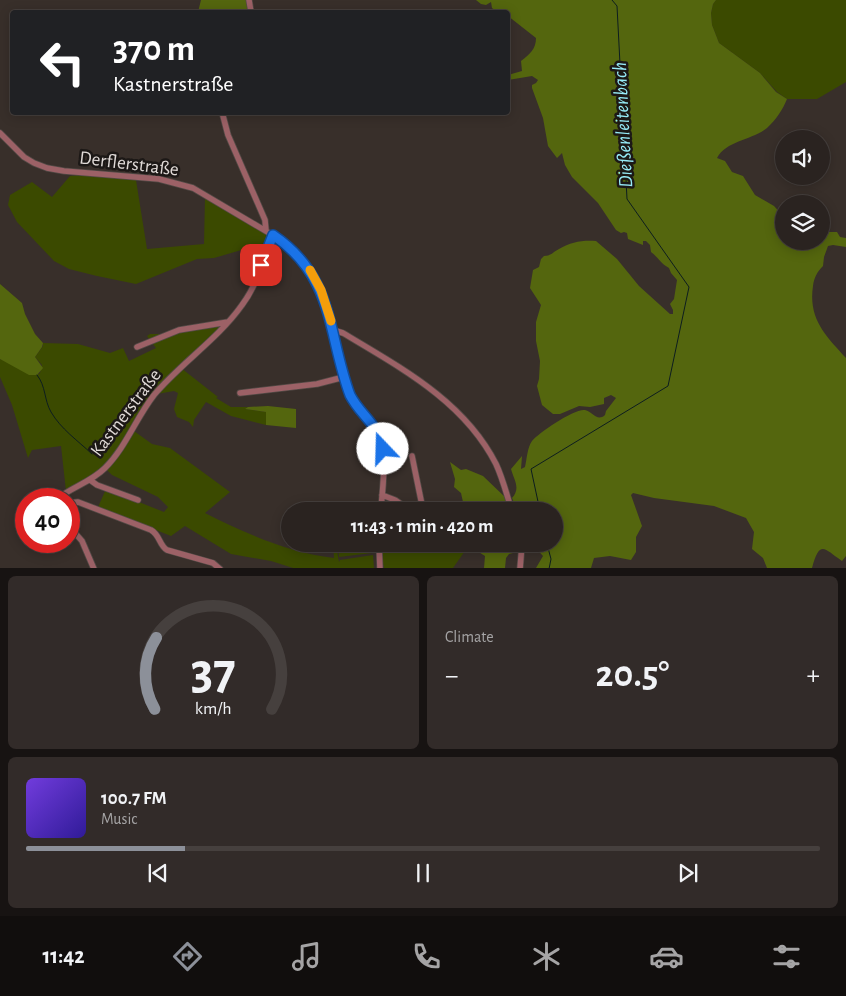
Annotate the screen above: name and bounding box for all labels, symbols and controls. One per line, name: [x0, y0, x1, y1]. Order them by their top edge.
icon: left: [30, 30, 95, 95]
text: 370 m: [113, 32, 195, 67]
water label: Dießenleitenbach: [610, 62, 636, 188]
text: Kastnerstraße: [113, 73, 233, 95]
map controls: [775, 130, 830, 250]
button: sound: [775, 130, 830, 185]
street label: Derflerstraße: [78, 148, 180, 180]
button: layers: [775, 195, 830, 250]
pin: [240, 244, 282, 286]
icon: arrive: [247, 251, 275, 279]
street label: Kastnerstraße: [87, 366, 165, 460]
position arrow: [356, 422, 408, 474]
speed limit sign: 40: [15, 488, 80, 553]
text: 11:43 · 1 min · 420 m: [351, 517, 493, 536]
text: Climate: [445, 629, 494, 645]
text: 37: [191, 646, 236, 698]
text: 20.5°: [596, 656, 669, 694]
text: −: [445, 662, 458, 690]
text: +: [807, 662, 820, 690]
text: km/h: [195, 700, 232, 718]
text: 100.7 FM: [101, 789, 167, 808]
text: Music: [101, 811, 137, 827]
icon: previous: [144, 859, 172, 887]
icon: pause: [409, 859, 437, 887]
icon: next: [674, 859, 702, 887]
icon: directions: [170, 939, 205, 974]
icon: music: [289, 939, 324, 974]
icon: phone: [409, 939, 444, 974]
icon: climate: [529, 939, 564, 974]
icon: car: [649, 939, 684, 974]
icon: filters: [769, 939, 804, 974]
text: 11:42: [42, 945, 85, 967]

